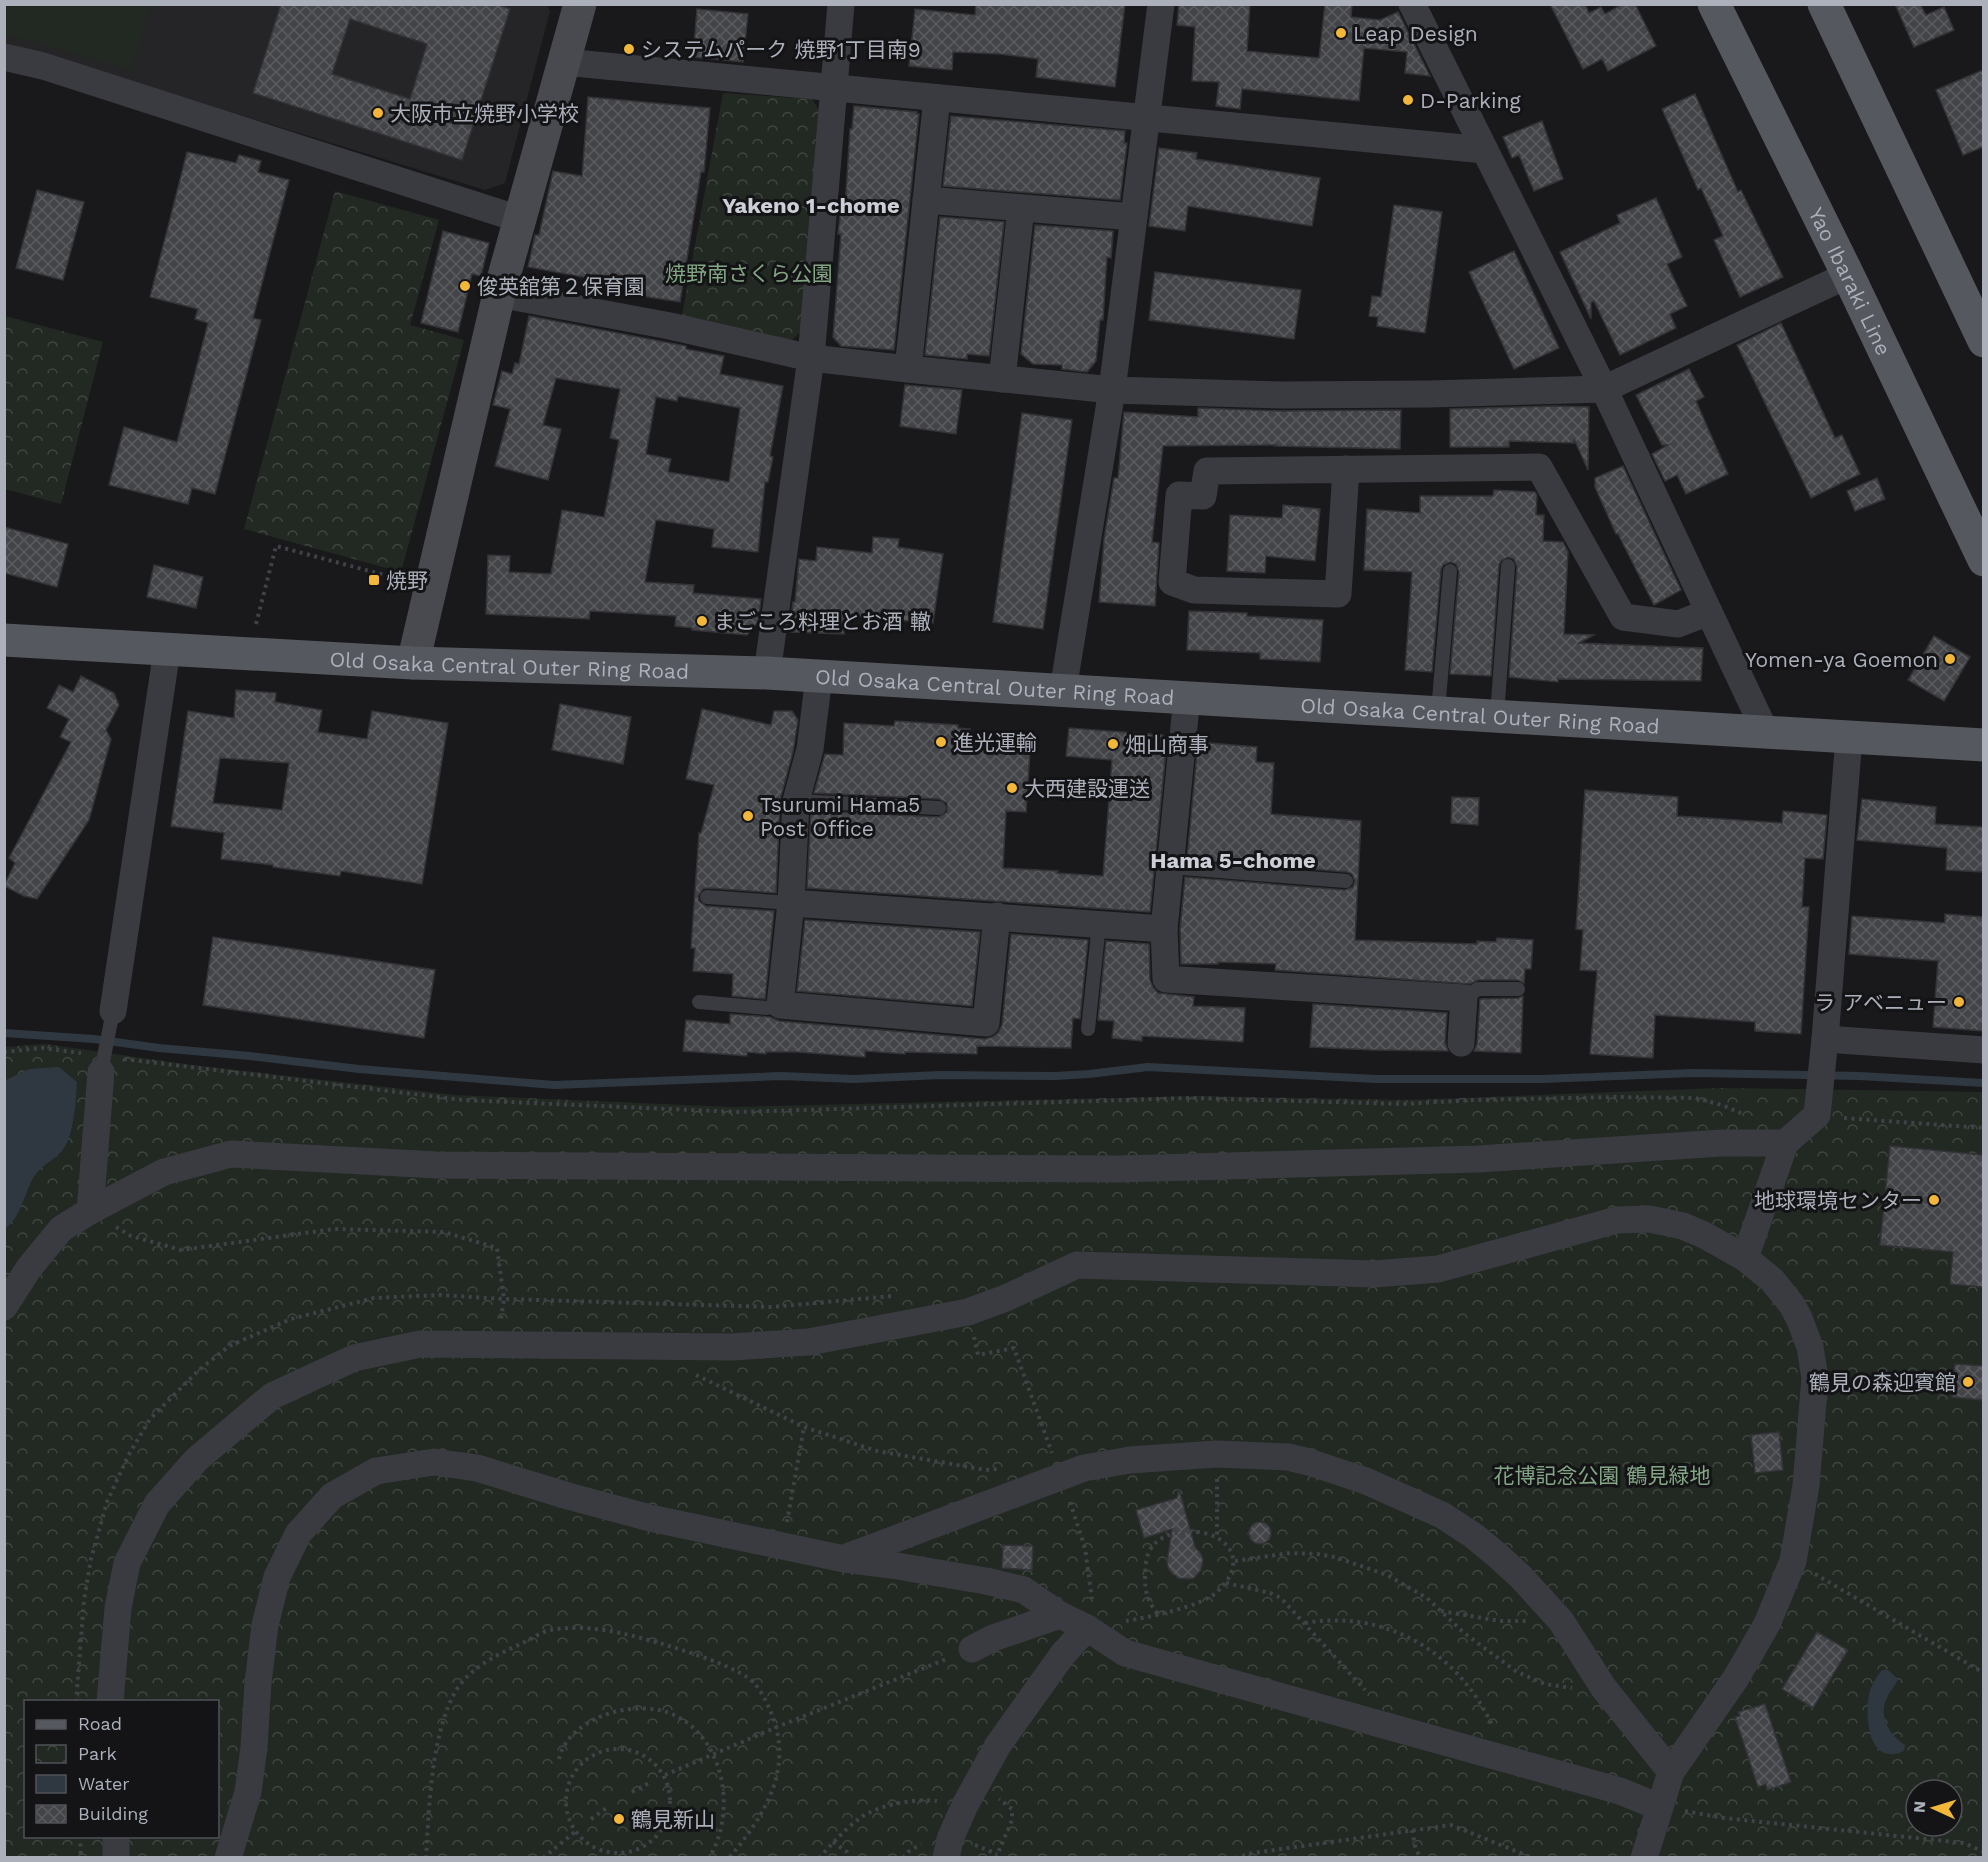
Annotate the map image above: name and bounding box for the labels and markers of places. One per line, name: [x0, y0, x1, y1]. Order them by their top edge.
place label: Leap Design: [1353, 21, 1478, 46]
marker: Leap Design: [1334, 26, 1348, 40]
place label: システムパーク 焼野1丁目南9: [641, 37, 921, 62]
marker: システムパーク 焼野1丁目南9: [622, 42, 636, 56]
place label: D-Parking: [1420, 88, 1522, 113]
marker: D-Parking: [1401, 93, 1415, 107]
place label: 大阪市立焼野小学校: [390, 101, 579, 126]
marker: 大阪市立焼野小学校: [371, 106, 385, 120]
place label: 俊英舘第２保育園: [477, 274, 645, 299]
marker: 俊英舘第２保育園: [458, 279, 472, 293]
place label: 焼野: [386, 568, 428, 593]
marker: 焼野: [367, 573, 381, 587]
place label: まごころ料理とお酒 轍: [714, 609, 931, 634]
marker: まごころ料理とお酒 轍: [695, 614, 709, 628]
place label: Yomen-ya Goemon: [1745, 647, 1938, 672]
marker: Yomen-ya Goemon: [1943, 652, 1957, 666]
place label: 進光運輸: [953, 730, 1037, 755]
place label: 畑山商事: [1125, 732, 1209, 757]
marker: 進光運輸: [934, 735, 948, 749]
marker: 畑山商事: [1106, 737, 1120, 751]
place label: 大西建設運送: [1024, 776, 1150, 801]
marker: 大西建設運送: [1005, 781, 1019, 795]
place label: Tsurumi Hama5 Post Office: [760, 792, 920, 841]
marker: Tsurumi Hama5 Post Office: [741, 809, 755, 823]
place label: ラ アベニュー: [1814, 990, 1947, 1015]
marker: ラ アベニュー: [1952, 995, 1966, 1009]
place label: 地球環境センター: [1754, 1188, 1922, 1213]
marker: 地球環境センター: [1927, 1193, 1941, 1207]
place label: 鶴見の森迎賓館: [1809, 1370, 1956, 1395]
marker: 鶴見の森迎賓館: [1961, 1375, 1975, 1389]
place label: 鶴見新山: [631, 1807, 715, 1832]
marker: 鶴見新山: [612, 1812, 626, 1826]

